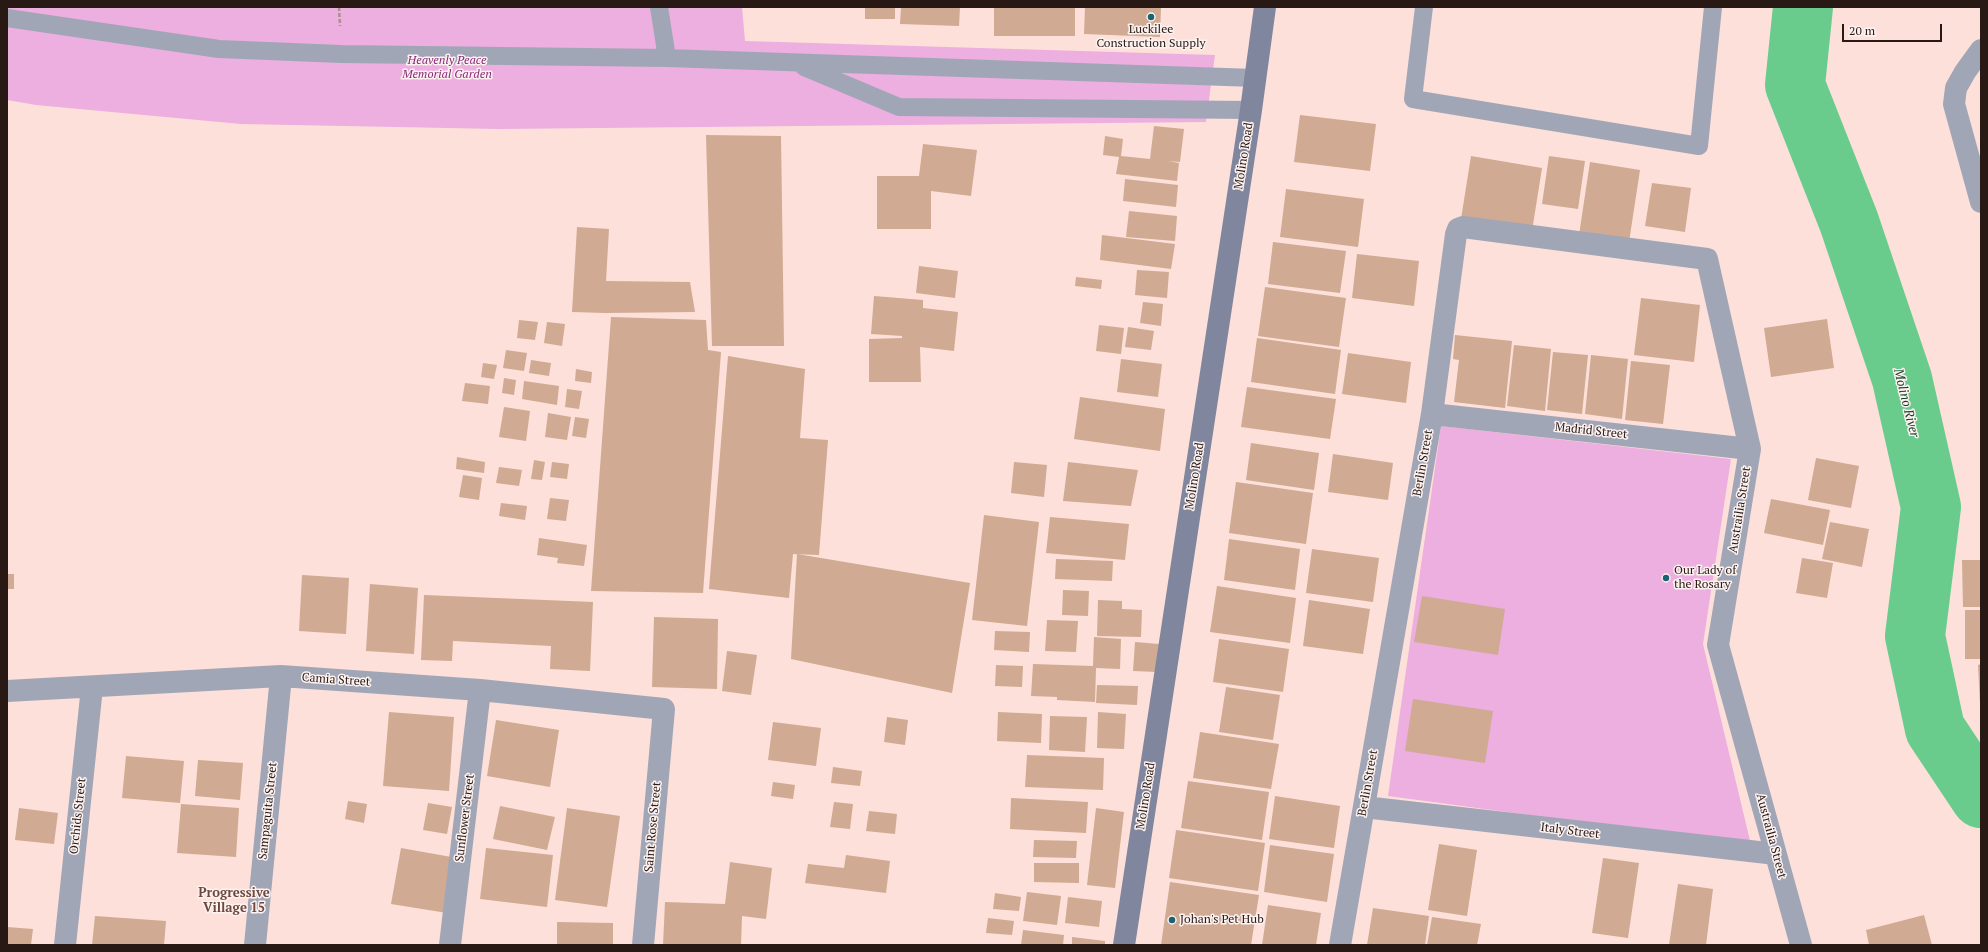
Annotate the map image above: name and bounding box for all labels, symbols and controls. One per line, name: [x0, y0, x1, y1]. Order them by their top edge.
marker: Luckilee Construction Supply: [1146, 12, 1156, 22]
scale bar: [1844, 16, 1944, 42]
place label: Luckilee Construction Supply: [1096, 23, 1206, 51]
text: 20 m: [1849, 23, 1875, 38]
park label: Heavenly Peace Memorial Garden: [402, 54, 492, 82]
street label: Molino Road: [1232, 121, 1256, 191]
water label: Molino River: [1890, 367, 1922, 439]
street label: Madrid Street: [1554, 420, 1628, 442]
street label: Berlin Street: [1410, 429, 1436, 497]
street label: Molino Road: [1183, 441, 1207, 511]
street label: Austrailia Street: [1726, 466, 1754, 554]
place label: Our Lady of the Rosary: [1674, 564, 1736, 592]
marker: Our Lady of the Rosary: [1661, 573, 1671, 583]
street label: Camia Street: [301, 670, 371, 690]
street label: Berlin Street: [1355, 749, 1381, 817]
street label: Molino Road: [1134, 761, 1158, 831]
street label: Sampaguita Street: [256, 762, 280, 860]
street label: Sunflower Street: [452, 773, 478, 863]
street label: Orchids Street: [67, 777, 89, 855]
street label: Saint Rose Street: [642, 781, 664, 873]
street label: Austrailia Street: [1753, 792, 1789, 880]
street label: Italy Street: [1540, 820, 1600, 842]
district label: Progressive Village 15: [198, 885, 270, 916]
place label: Johan's Pet Hub: [1180, 913, 1264, 927]
marker: Johan's Pet Hub: [1167, 915, 1177, 925]

